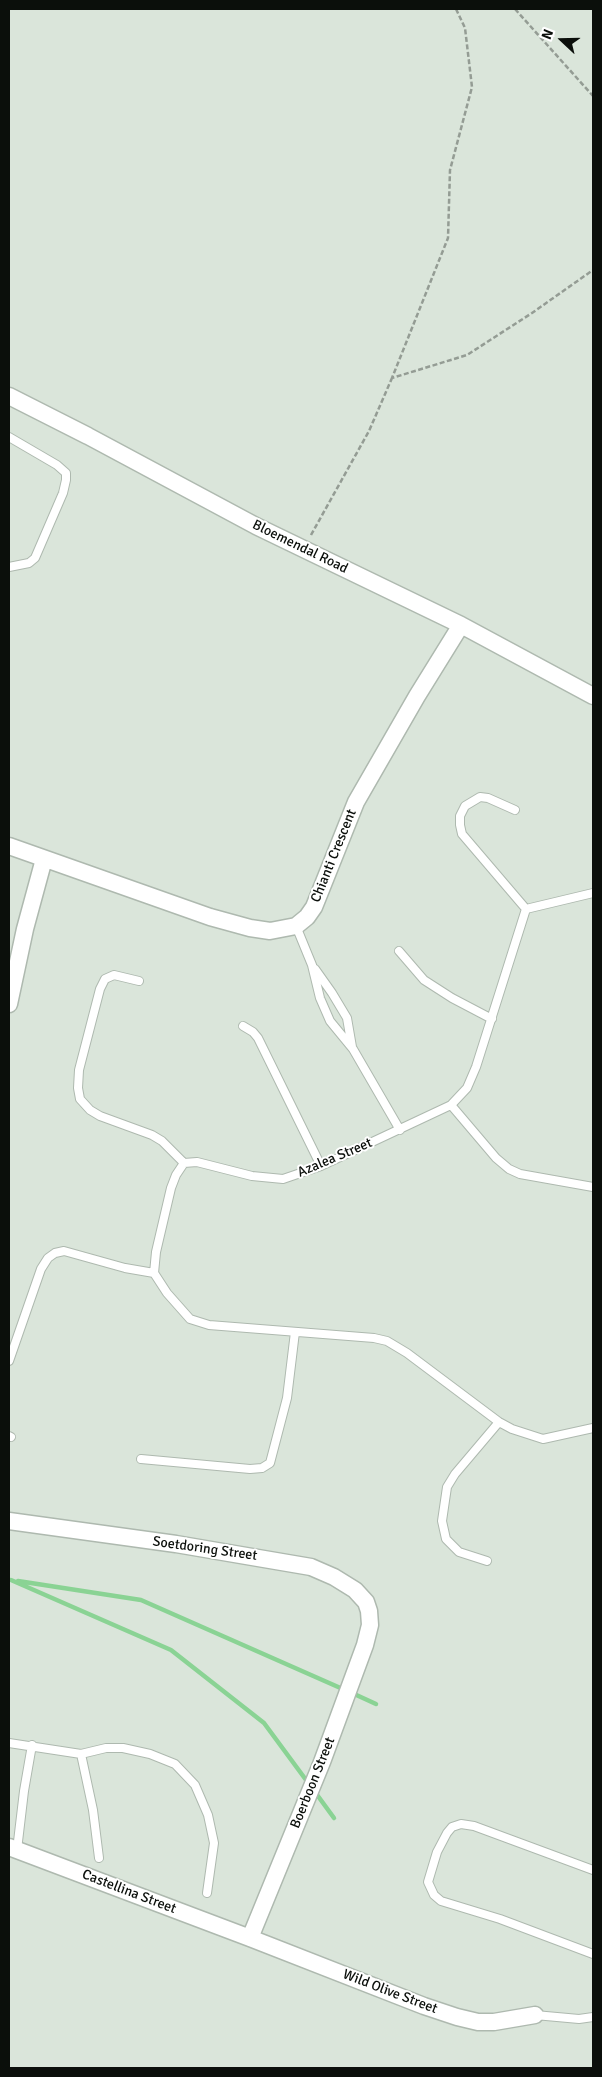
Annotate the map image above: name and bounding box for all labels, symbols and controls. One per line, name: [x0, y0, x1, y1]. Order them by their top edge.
north arrow: [537, 15, 587, 65]
text: N: [538, 27, 557, 42]
street label: Bloemendal Road: [249, 517, 351, 577]
street label: Chianti Crescent: [308, 807, 360, 905]
street label: Azalea Street: [295, 1135, 375, 1181]
street label: Soetdoring Street: [152, 1533, 258, 1565]
street label: Boerboon Street: [287, 1735, 339, 1831]
street label: Castellina Street: [80, 1866, 178, 1918]
street label: Wild Olive Street: [340, 1966, 440, 2018]

